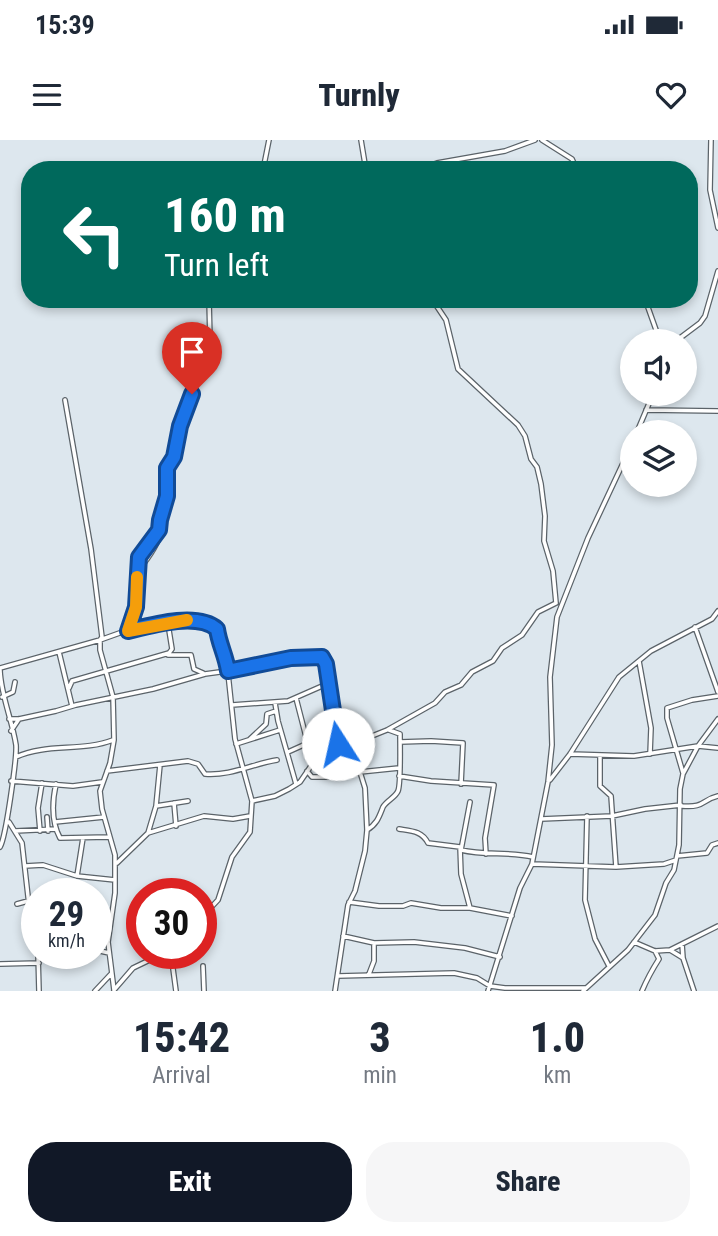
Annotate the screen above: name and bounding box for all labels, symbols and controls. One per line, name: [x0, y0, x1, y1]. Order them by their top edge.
text: 15:39: [35, 10, 95, 40]
icon: menu: [28, 76, 66, 114]
text: Turnly: [318, 76, 400, 114]
icon: heart: [652, 76, 690, 114]
text: 160 m: [164, 187, 286, 244]
icon: left: [49, 189, 140, 280]
text: Turn left: [164, 246, 269, 284]
pin: [162, 322, 222, 394]
map controls: [620, 329, 697, 497]
button: sound: [620, 329, 697, 406]
icon: arrive: [173, 333, 211, 371]
button: layers: [620, 420, 697, 497]
position arrow: [301, 707, 375, 781]
speed limit sign: 30: [126, 878, 217, 969]
text: 29: [49, 894, 84, 935]
text: km/h: [48, 930, 85, 951]
text: 15:42: [133, 1013, 230, 1062]
text: 3: [369, 1013, 391, 1062]
text: 1.0: [530, 1013, 585, 1062]
text: Arrival: [152, 1062, 211, 1089]
text: min: [363, 1062, 397, 1089]
text: km: [544, 1062, 571, 1089]
button: Exit: [28, 1142, 352, 1222]
button: Share: [366, 1142, 690, 1222]

